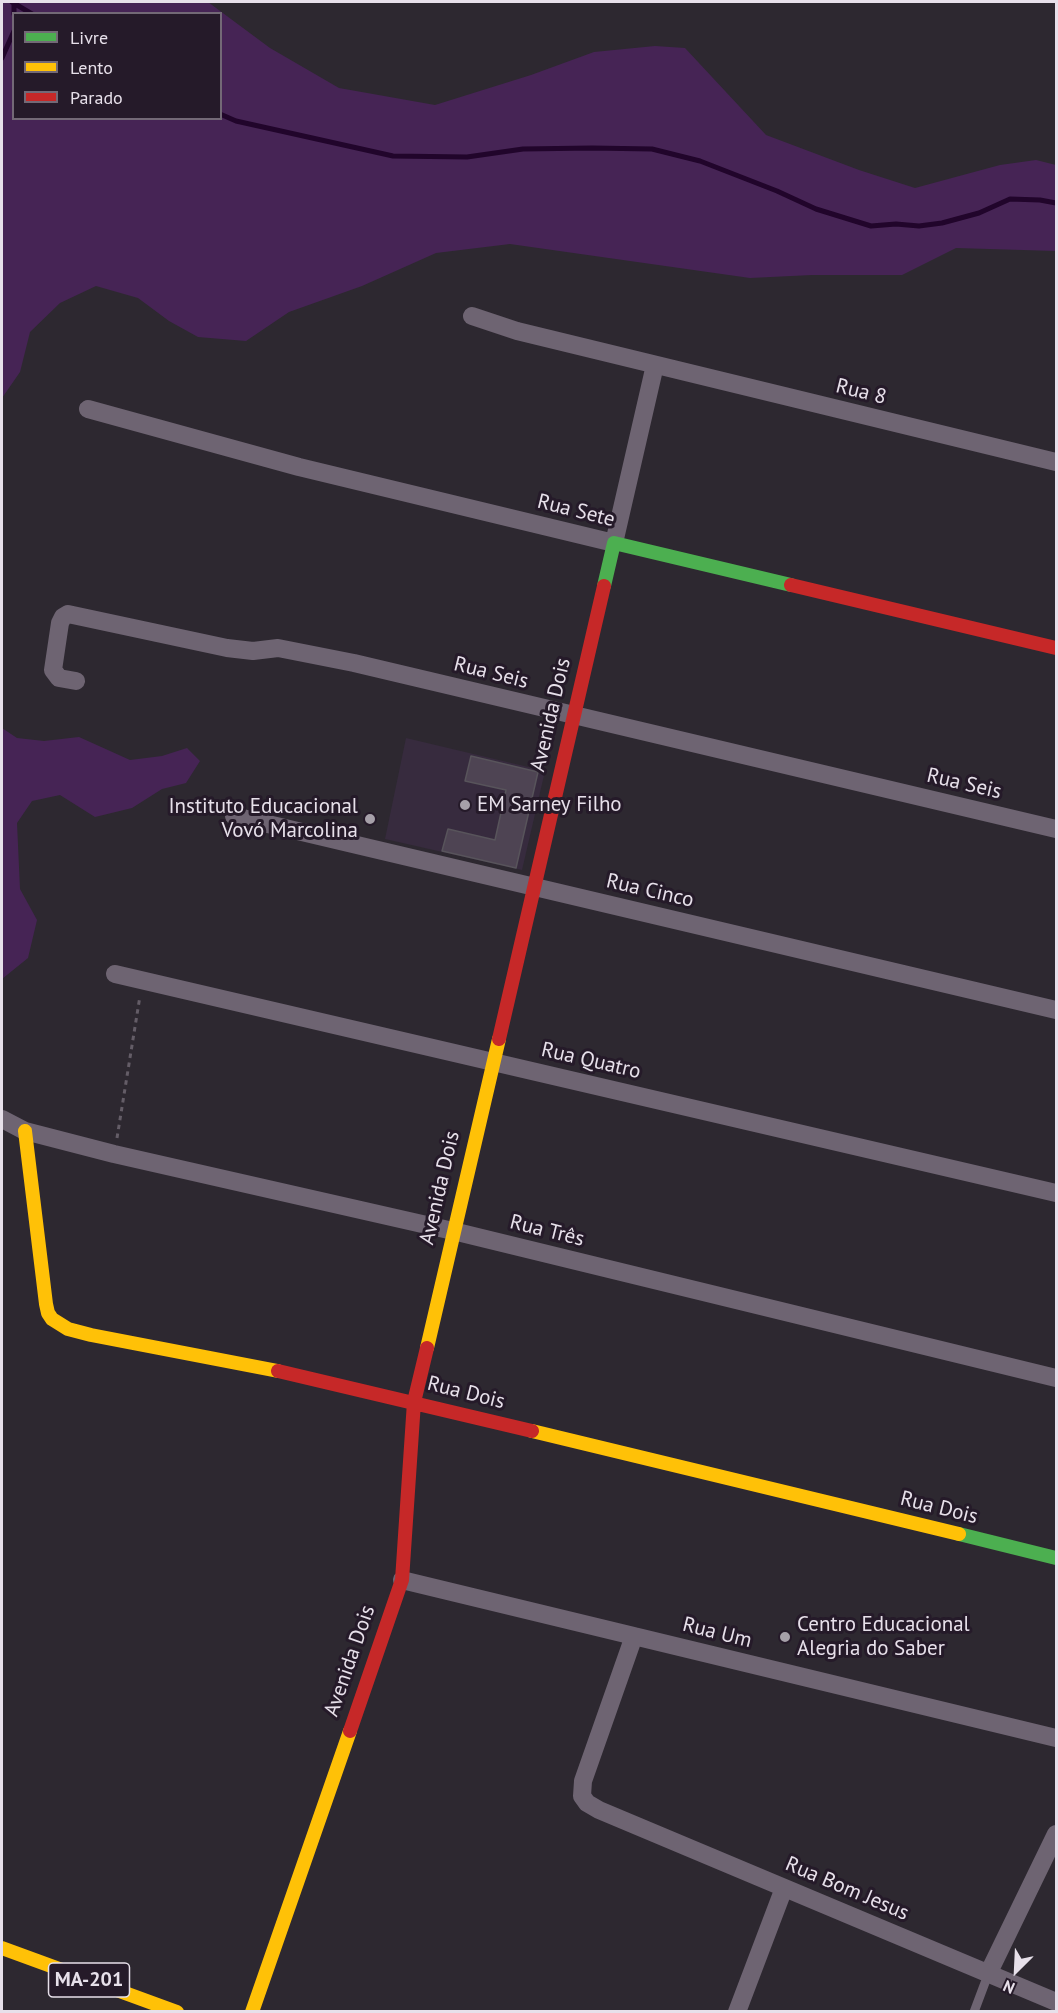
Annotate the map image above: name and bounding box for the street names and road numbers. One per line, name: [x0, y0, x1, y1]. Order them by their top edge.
street label: Rua 8: [833, 374, 889, 410]
street label: Rua Sete: [535, 489, 617, 533]
street label: Rua Seis: [451, 652, 531, 694]
street label: Avenida Dois: [526, 656, 576, 774]
street label: Rua Seis: [924, 763, 1004, 805]
street label: Rua Cinco: [604, 869, 696, 913]
street label: Rua Quatro: [539, 1037, 643, 1085]
street label: Avenida Dois: [415, 1129, 465, 1247]
street label: Rua Três: [507, 1210, 587, 1252]
street label: Rua Dois: [425, 1371, 507, 1415]
street label: Rua Dois: [898, 1486, 980, 1530]
street label: Avenida Dois: [319, 1602, 381, 1720]
street label: Rua Um: [680, 1612, 754, 1654]
street label: Rua Bom Jesus: [782, 1852, 912, 1926]
road number: MA-201: [48, 1963, 130, 1997]

